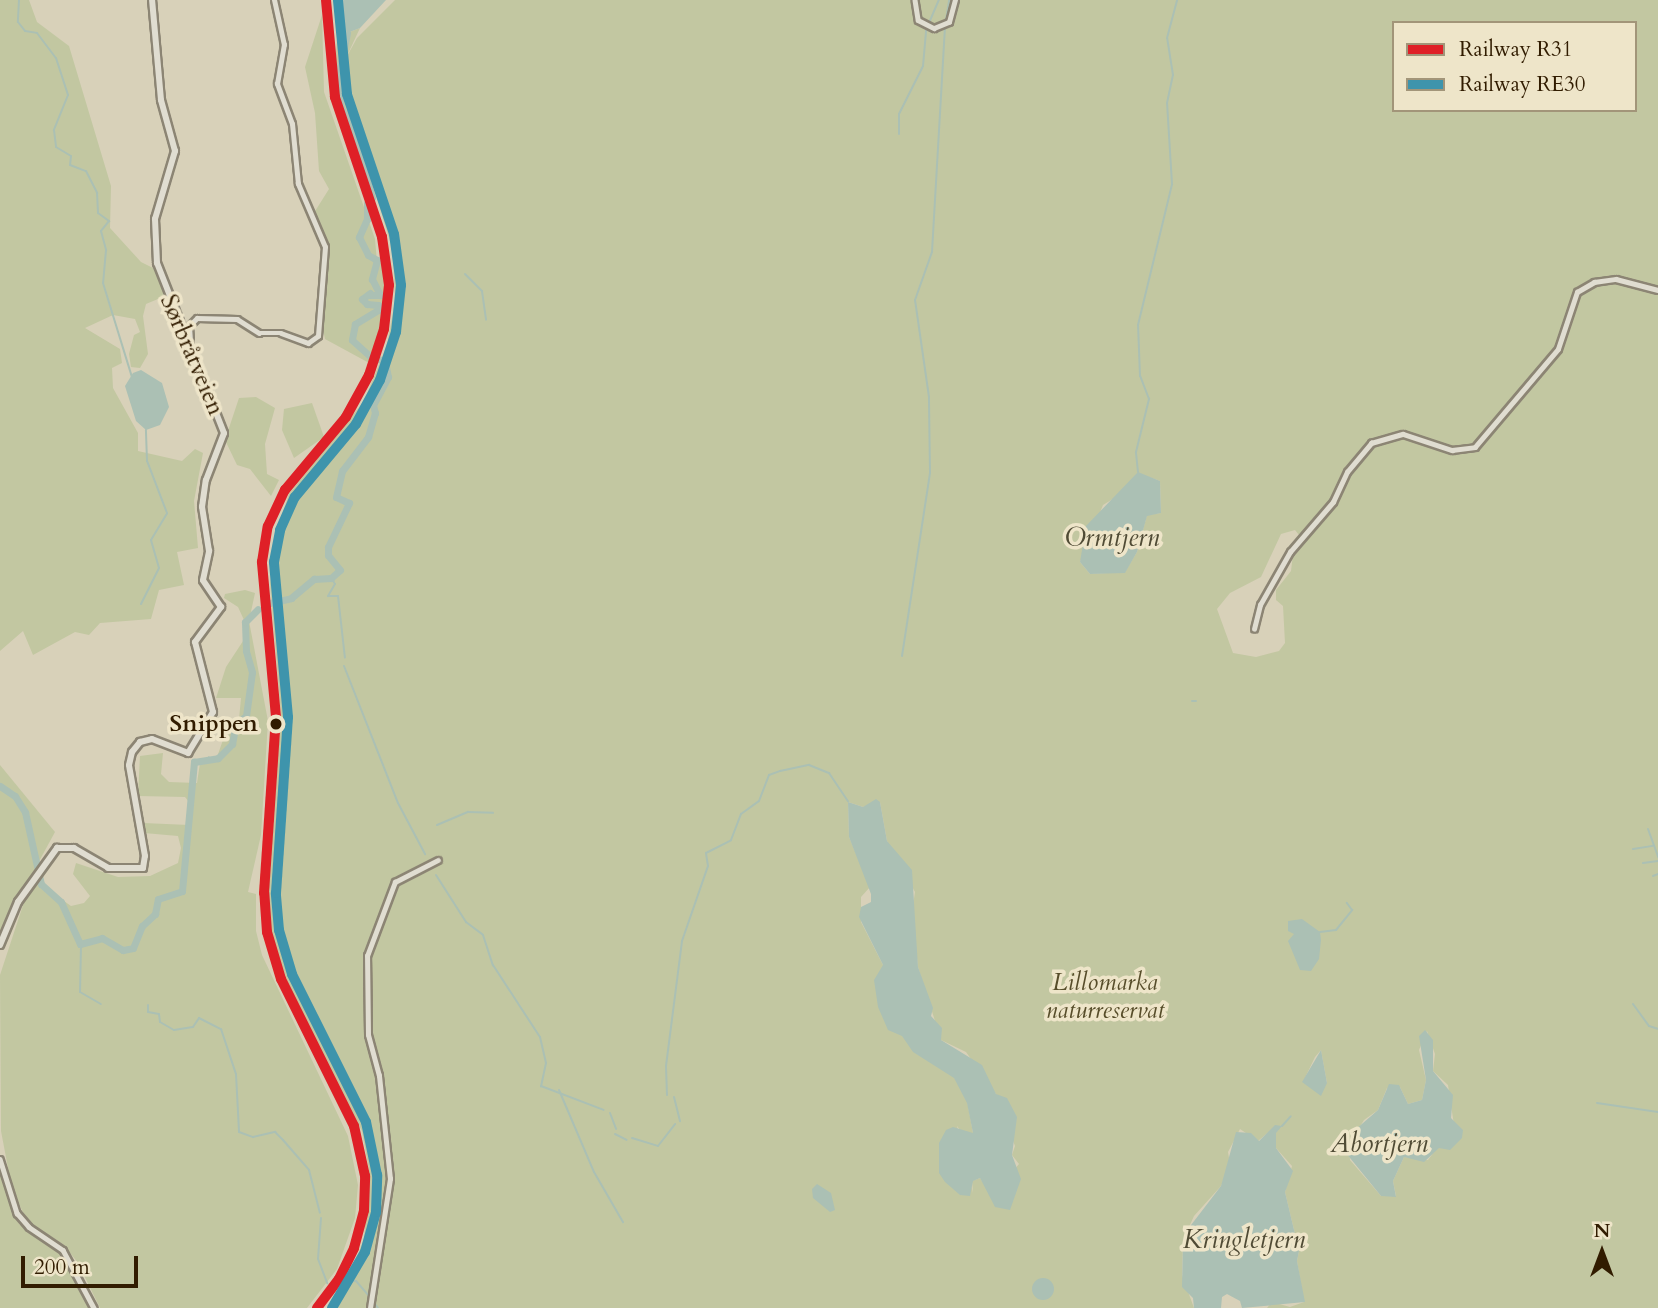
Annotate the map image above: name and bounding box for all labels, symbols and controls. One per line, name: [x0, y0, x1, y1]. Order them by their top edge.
legend: [1392, 21, 1637, 112]
text: Railway R31: [1459, 35, 1573, 64]
text: Railway RE30: [1459, 70, 1586, 99]
street label: Sørbråtveien: [154, 290, 230, 420]
water label: Ormtjern: [1065, 522, 1159, 554]
place label: Snippen: [170, 710, 258, 738]
marker: Snippen: [265, 713, 287, 735]
park label: Lillomarka naturreservat: [1046, 969, 1164, 1025]
water label: Abortjern: [1330, 1128, 1428, 1160]
north arrow: [1567, 1217, 1637, 1287]
text: N: [1594, 1218, 1610, 1244]
water label: Kringletjern: [1183, 1224, 1305, 1256]
scale bar: [24, 1242, 142, 1286]
text: 200 m: [34, 1253, 90, 1282]

